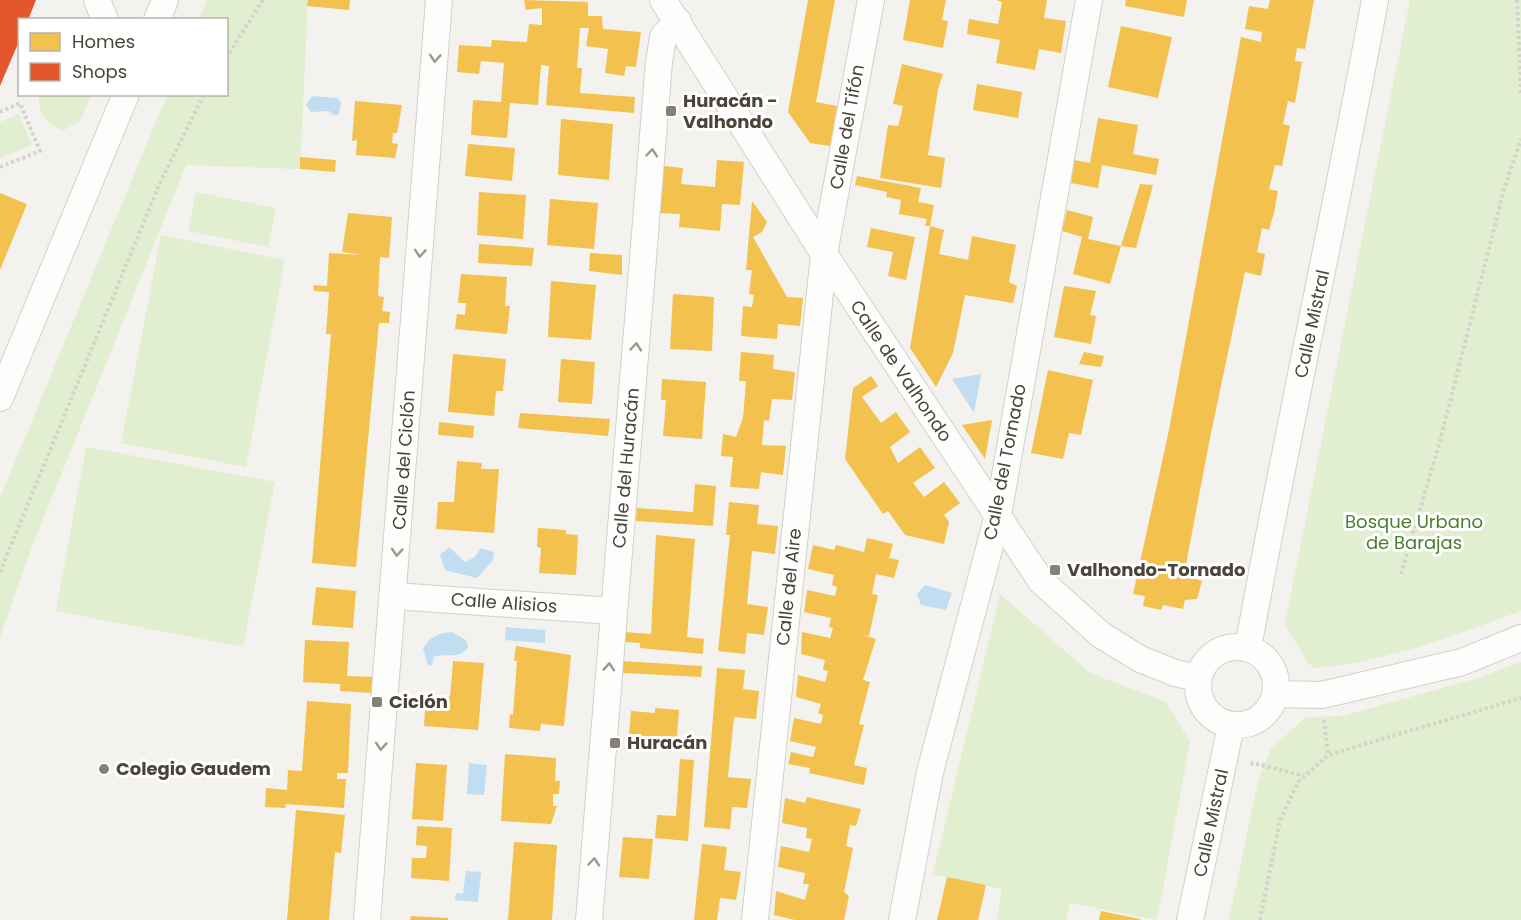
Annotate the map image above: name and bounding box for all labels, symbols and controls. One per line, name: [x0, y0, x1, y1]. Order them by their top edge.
legend: [18, 18, 228, 96]
text: Homes: [72, 29, 135, 54]
one-way arrow: [429, 54, 442, 63]
text: Shops: [72, 59, 127, 84]
street label: Calle del Tifón: [823, 62, 870, 191]
place label: Huracán - Valhondo: [683, 88, 778, 134]
marker: Huracán - Valhondo: [664, 104, 678, 118]
one-way arrow: [645, 149, 658, 158]
one-way arrow: [414, 248, 427, 257]
street label: Calle Mistral: [1288, 267, 1335, 380]
street label: Calle de Valhondo: [845, 295, 958, 447]
one-way arrow: [629, 343, 642, 352]
street label: Calle del Tornado: [977, 382, 1032, 542]
street label: Calle del Huracán: [606, 387, 645, 549]
street label: Calle del Ciclón: [386, 389, 421, 531]
park label: Bosque Urbano de Barajas: [1345, 509, 1483, 555]
street label: Calle del Aire: [770, 527, 807, 647]
one-way arrow: [391, 547, 404, 556]
place label: Valhondo-Tornado: [1067, 557, 1245, 582]
marker: Valhondo-Tornado: [1048, 563, 1062, 577]
street label: Calle Alisios: [450, 586, 558, 619]
one-way arrow: [603, 663, 616, 672]
place label: Ciclón: [389, 689, 448, 714]
marker: Ciclón: [370, 695, 384, 709]
place label: Huracán: [627, 730, 707, 755]
marker: Huracán: [608, 736, 622, 750]
one-way arrow: [375, 742, 388, 751]
place label: Colegio Gaudem: [116, 756, 271, 781]
marker: Colegio Gaudem: [97, 762, 111, 776]
street label: Calle Mistral: [1187, 766, 1234, 879]
one-way arrow: [587, 857, 600, 866]

